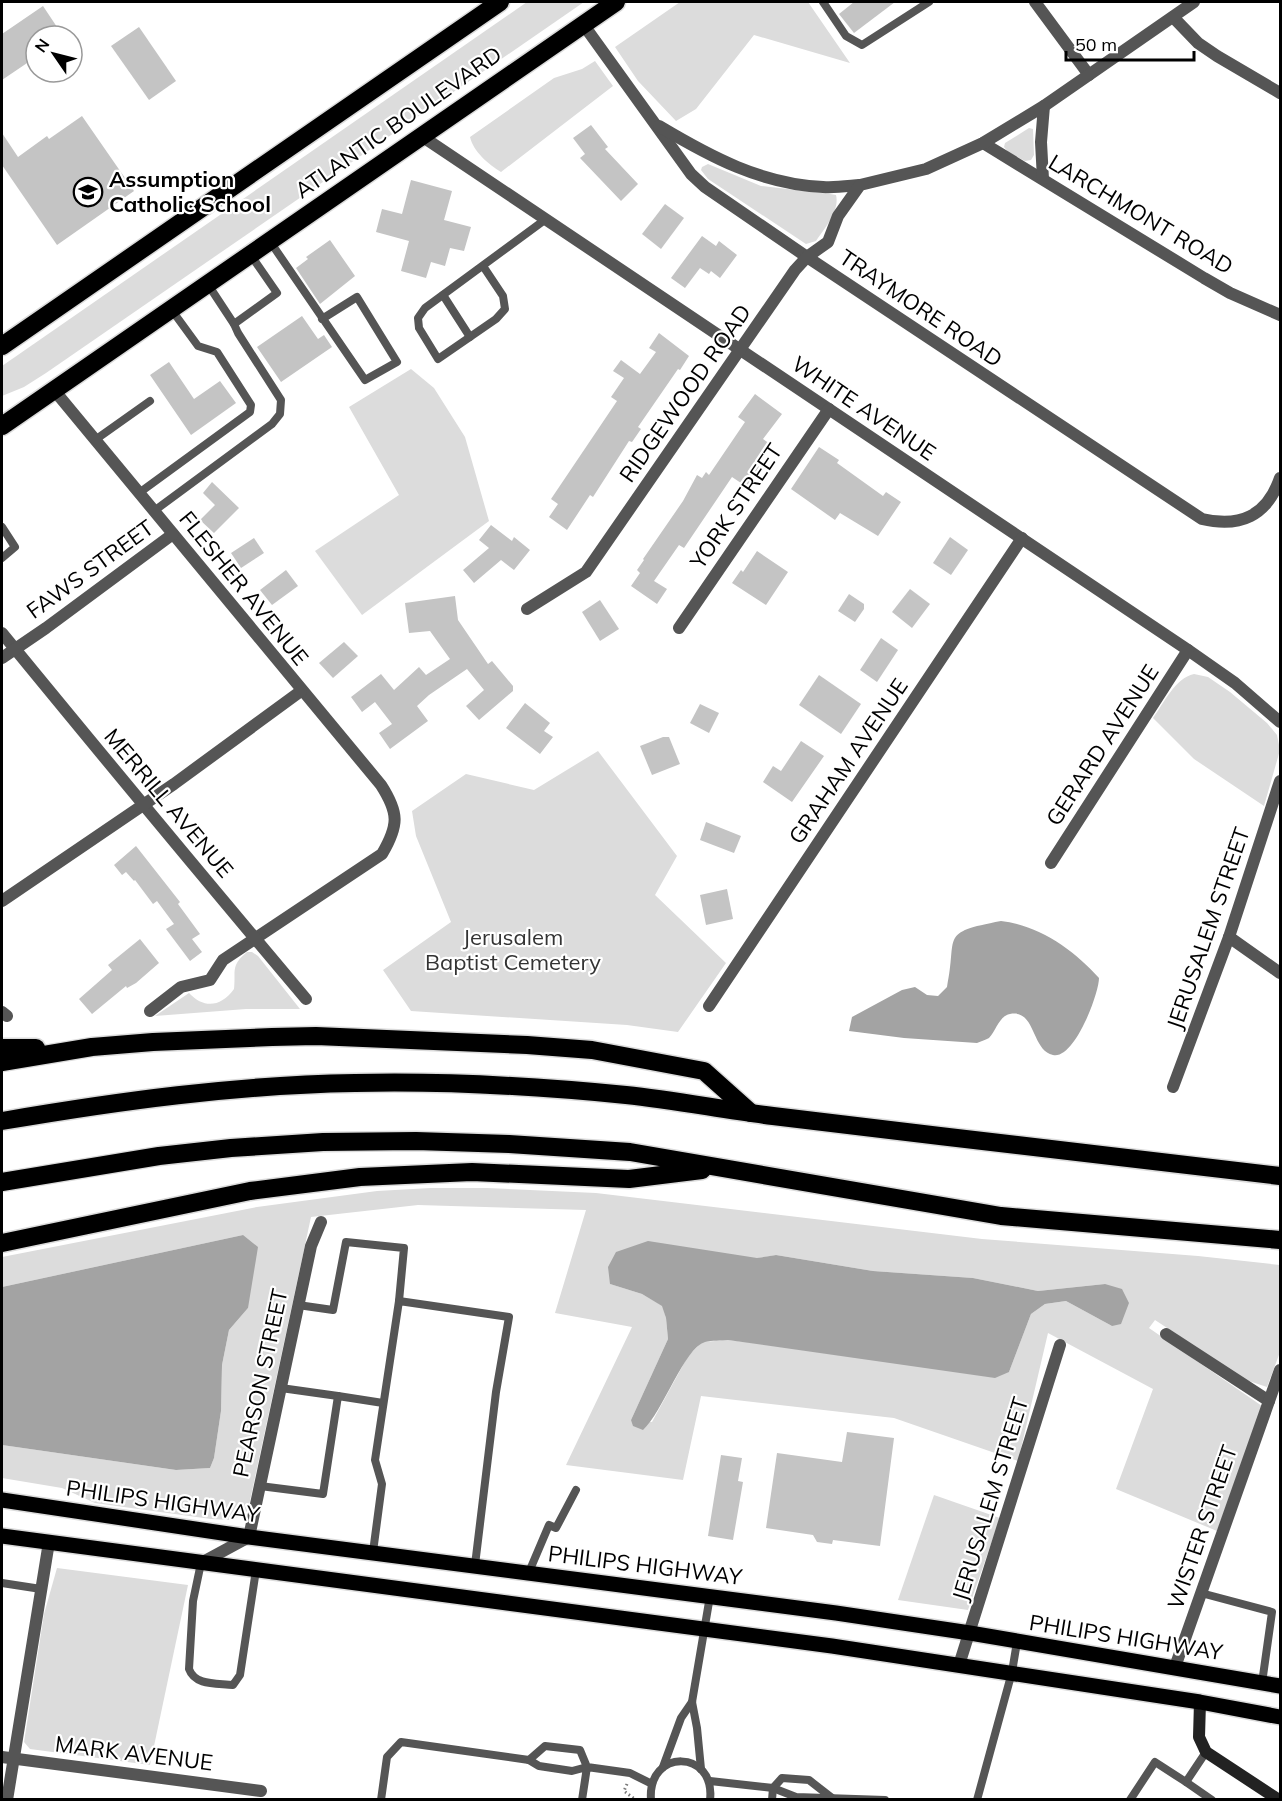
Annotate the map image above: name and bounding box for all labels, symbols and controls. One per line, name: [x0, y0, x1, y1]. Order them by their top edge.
north arrow: [24, 24, 84, 84]
scale bar: [1066, 24, 1194, 62]
text: 50 m: [1075, 33, 1117, 56]
text: N: [30, 35, 53, 56]
street label: ATLANTIC BOULEVARD: [289, 40, 507, 204]
street label: LARCHMONT ROAD: [1044, 148, 1238, 280]
place label: Assumption Catholic School: [109, 165, 271, 218]
school or university icon: Assumption Catholic School: [72, 176, 104, 208]
street label: TRAYMORE ROAD: [834, 243, 1008, 373]
street label: RIDGEWOOD ROAD: [613, 299, 757, 487]
street label: WHITE AVENUE: [787, 350, 941, 466]
street label: YORK STREET: [683, 438, 788, 575]
street label: FLESHER AVENUE: [173, 505, 315, 671]
street label: FAWS STREET: [21, 513, 159, 625]
street label: GERARD AVENUE: [1040, 659, 1164, 831]
street label: GRAHAM AVENUE: [782, 673, 914, 849]
street label: MERRILL AVENUE: [98, 723, 240, 883]
street label: JERUSALEM STREET: [1160, 823, 1256, 1033]
park label: Jerusalem Baptist Cemetery: [425, 923, 601, 976]
street label: PEARSON STREET: [226, 1286, 294, 1480]
street label: JERUSALEM STREET: [946, 1394, 1034, 1604]
street label: WISTER STREET: [1161, 1441, 1243, 1613]
street label: PHILIPS HIGHWAY: [64, 1474, 262, 1529]
street label: PHILIPS HIGHWAY: [546, 1539, 744, 1591]
street label: PHILIPS HIGHWAY: [1027, 1608, 1225, 1666]
street label: MARK AVENUE: [54, 1729, 214, 1777]

